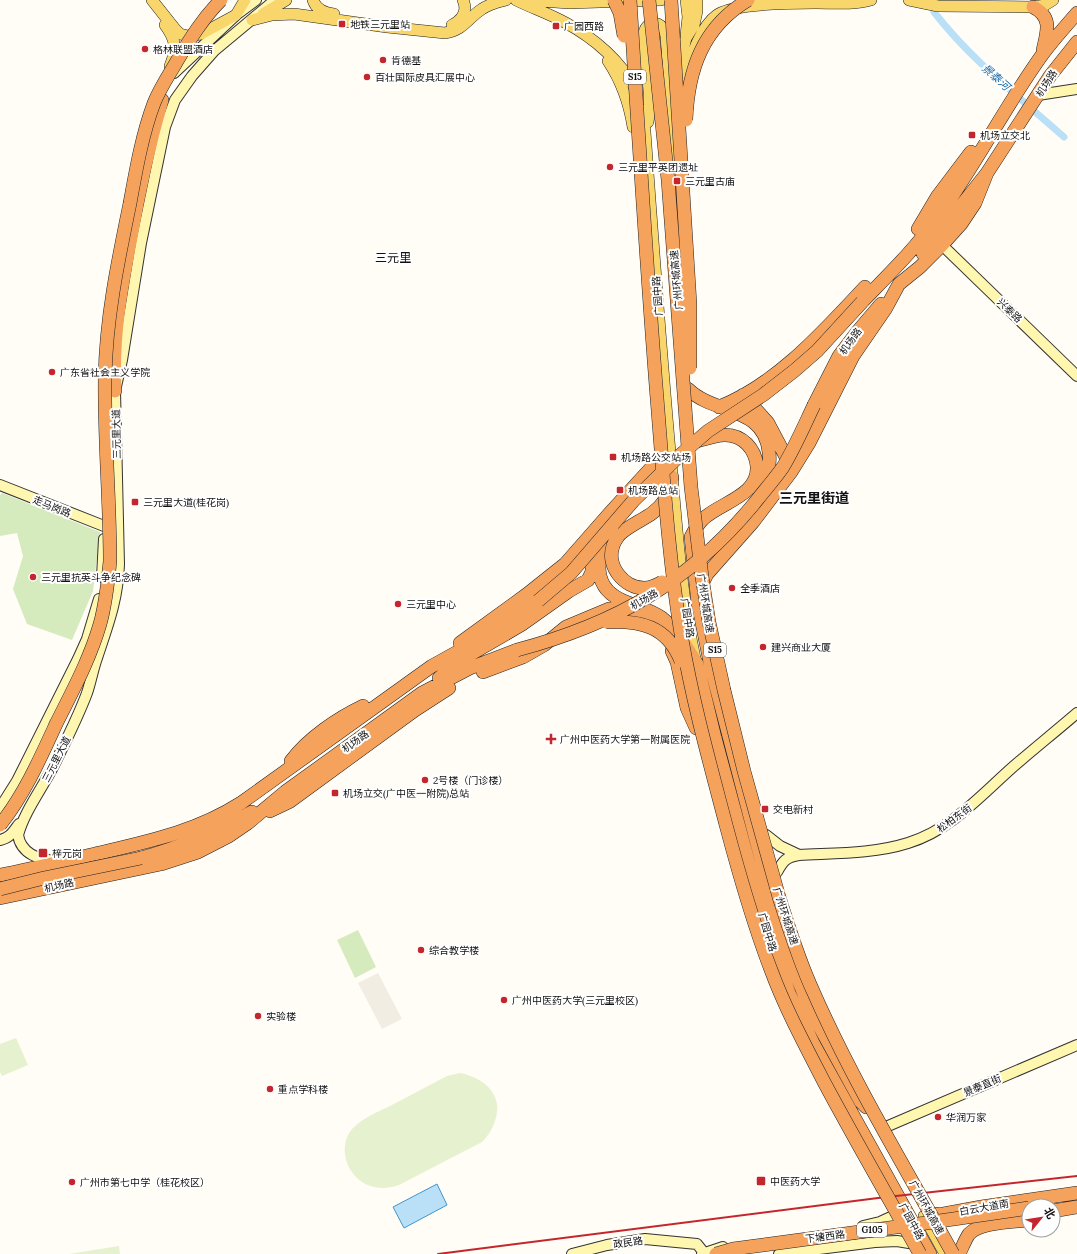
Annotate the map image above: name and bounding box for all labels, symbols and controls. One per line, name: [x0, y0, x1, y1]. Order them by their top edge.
place label: 地铁三元里站: [350, 18, 410, 31]
marker: 地铁三元里站: [337, 19, 347, 29]
place label: 广园西路: [564, 20, 604, 33]
marker: 广园西路: [551, 21, 561, 31]
place label: 格林联盟酒店: [153, 43, 213, 56]
marker: 格林联盟酒店: [140, 44, 150, 54]
place label: 肯德基: [391, 54, 421, 67]
marker: 肯德基: [378, 55, 388, 65]
water label: 景泰河: [979, 61, 1014, 95]
street label: 机场路: [1033, 67, 1060, 99]
road number: S15: [624, 70, 646, 84]
place label: 百壮国际皮具汇展中心: [375, 71, 475, 84]
marker: 百壮国际皮具汇展中心: [362, 72, 372, 82]
place label: 机场立交北: [980, 129, 1030, 142]
marker: 机场立交北: [967, 130, 977, 140]
place label: 三元里平英团遗址: [618, 161, 698, 174]
marker: 三元里平英团遗址: [605, 162, 615, 172]
place label: 三元里古庙: [685, 175, 735, 188]
marker: 三元里古庙: [672, 176, 682, 186]
district label: 三元里: [375, 250, 411, 265]
street label: 广州环城高速: [667, 250, 686, 310]
street label: 广园中路: [650, 276, 665, 316]
street label: 兴泰路: [994, 295, 1025, 325]
street label: 机场路: [836, 325, 864, 357]
place label: 广东省社会主义学院: [60, 366, 150, 379]
marker: 广东省社会主义学院: [47, 367, 57, 377]
street label: 三元里大道: [110, 409, 123, 459]
place label: 机场路公交站场: [621, 451, 691, 464]
marker: 机场路公交站场: [608, 452, 618, 462]
place label: 机场路总站: [628, 484, 678, 497]
marker: 机场路总站: [615, 485, 625, 495]
district label: 三元里街道: [779, 489, 849, 507]
street label: 走马岗路: [31, 493, 73, 520]
place label: 三元里大道(桂花岗): [143, 496, 229, 509]
marker: 三元里大道(桂花岗): [130, 497, 140, 507]
place label: 三元里抗英斗争纪念碑: [41, 571, 141, 584]
marker: 三元里抗英斗争纪念碑: [28, 572, 38, 582]
street label: 广州环城高速: [694, 572, 717, 634]
place label: 全季酒店: [740, 582, 780, 595]
marker: 全季酒店: [727, 583, 737, 593]
street label: 机场路: [628, 586, 660, 613]
street label: 广园中路: [678, 597, 697, 639]
place label: 三元里中心: [406, 598, 456, 611]
marker: 三元里中心: [393, 599, 403, 609]
place label: 建兴商业大厦: [771, 641, 831, 654]
marker: 建兴商业大厦: [758, 642, 768, 652]
road number: S15: [704, 643, 726, 657]
street label: 机场路: [339, 727, 371, 755]
marker: 广州中医药大学第一附属医院: [545, 733, 557, 745]
place label: 广州中医药大学第一附属医院: [560, 733, 690, 746]
street label: 三元里大道: [39, 734, 74, 784]
place label: 2号楼（门诊楼）: [433, 774, 508, 787]
marker: 2号楼（门诊楼）: [420, 775, 430, 785]
place label: 机场立交(广中医一附院)总站: [343, 787, 469, 800]
marker: 机场立交(广中医一附院)总站: [330, 788, 340, 798]
street label: 松柏东街: [934, 801, 974, 835]
place label: 交电新村: [773, 803, 813, 816]
marker: 交电新村: [760, 804, 770, 814]
marker: 梓元岗: [37, 847, 49, 859]
place label: 梓元岗: [52, 847, 82, 860]
street label: 机场路: [43, 876, 75, 895]
street label: 广州环城高速: [770, 886, 801, 947]
street label: 广园中路: [755, 911, 780, 953]
place label: 综合教学楼: [429, 944, 479, 957]
marker: 综合教学楼: [416, 945, 426, 955]
place label: 广州中医药大学(三元里校区): [512, 994, 638, 1007]
marker: 广州中医药大学(三元里校区): [499, 995, 509, 1005]
place label: 实验楼: [266, 1010, 296, 1023]
marker: 实验楼: [253, 1011, 263, 1021]
street label: 景泰直街: [961, 1072, 1003, 1099]
place label: 重点学科楼: [278, 1083, 328, 1096]
marker: 重点学科楼: [265, 1084, 275, 1094]
place label: 华润万家: [946, 1111, 987, 1124]
marker: 华润万家: [933, 1112, 943, 1122]
marker: 中医药大学: [755, 1175, 767, 1187]
place label: 中医药大学: [770, 1175, 820, 1188]
place label: 广州市第七中学（桂花校区）: [80, 1176, 210, 1189]
marker: 广州市第七中学（桂花校区）: [67, 1177, 77, 1187]
street label: 广州环城高速: [906, 1178, 947, 1237]
street label: 白云大道南: [958, 1197, 1010, 1218]
north arrow: [1021, 1198, 1061, 1238]
street label: 广园中路: [896, 1201, 927, 1242]
text: 北: [1041, 1205, 1058, 1221]
road number: G105: [857, 1223, 887, 1237]
street label: 下塘西路: [804, 1228, 846, 1245]
street label: 政民路: [612, 1234, 644, 1251]

